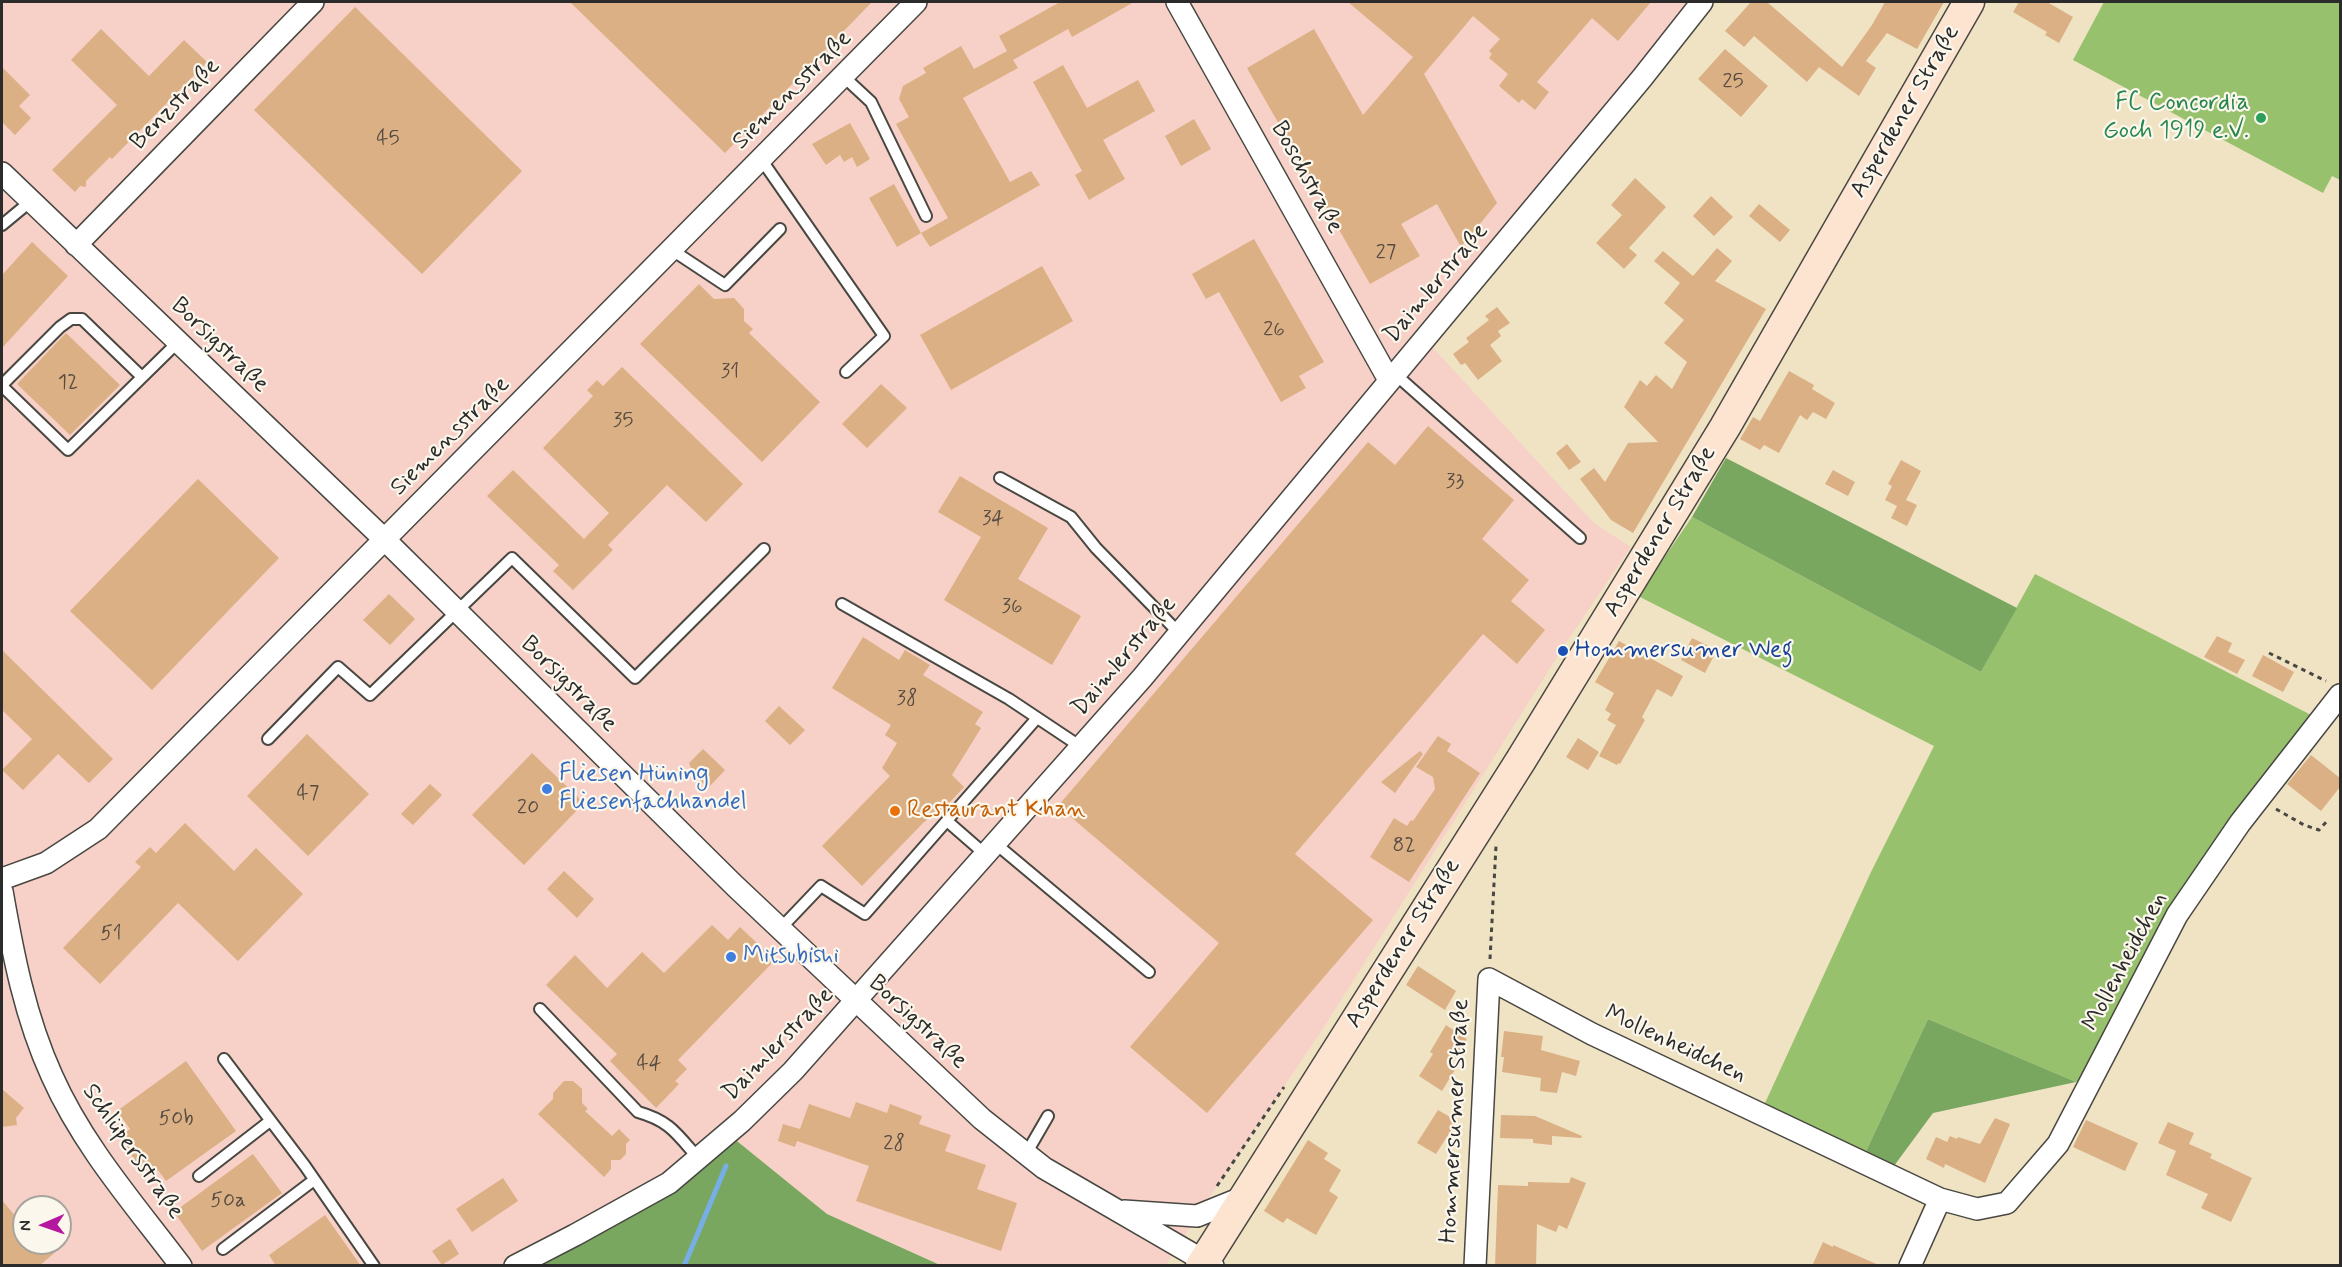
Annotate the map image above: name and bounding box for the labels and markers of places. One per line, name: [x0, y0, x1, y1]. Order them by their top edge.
place label: FC Concordia Goch 1919 e.V.: [2103, 90, 2249, 146]
marker: FC Concordia Goch 1919 e.V.: [2254, 111, 2268, 125]
place label: Hommersumer Weg: [1575, 637, 1793, 665]
marker: Hommersumer Weg: [1556, 644, 1570, 658]
place label: Fliesen Hüning Fliesenfachhandel: [559, 761, 747, 817]
marker: Fliesen Hüning Fliesenfachhandel: [540, 782, 554, 796]
place label: Restaurant Khan: [907, 797, 1086, 825]
marker: Restaurant Khan: [888, 804, 902, 818]
place label: Mitsubishi: [743, 943, 839, 971]
marker: Mitsubishi: [724, 950, 738, 964]

